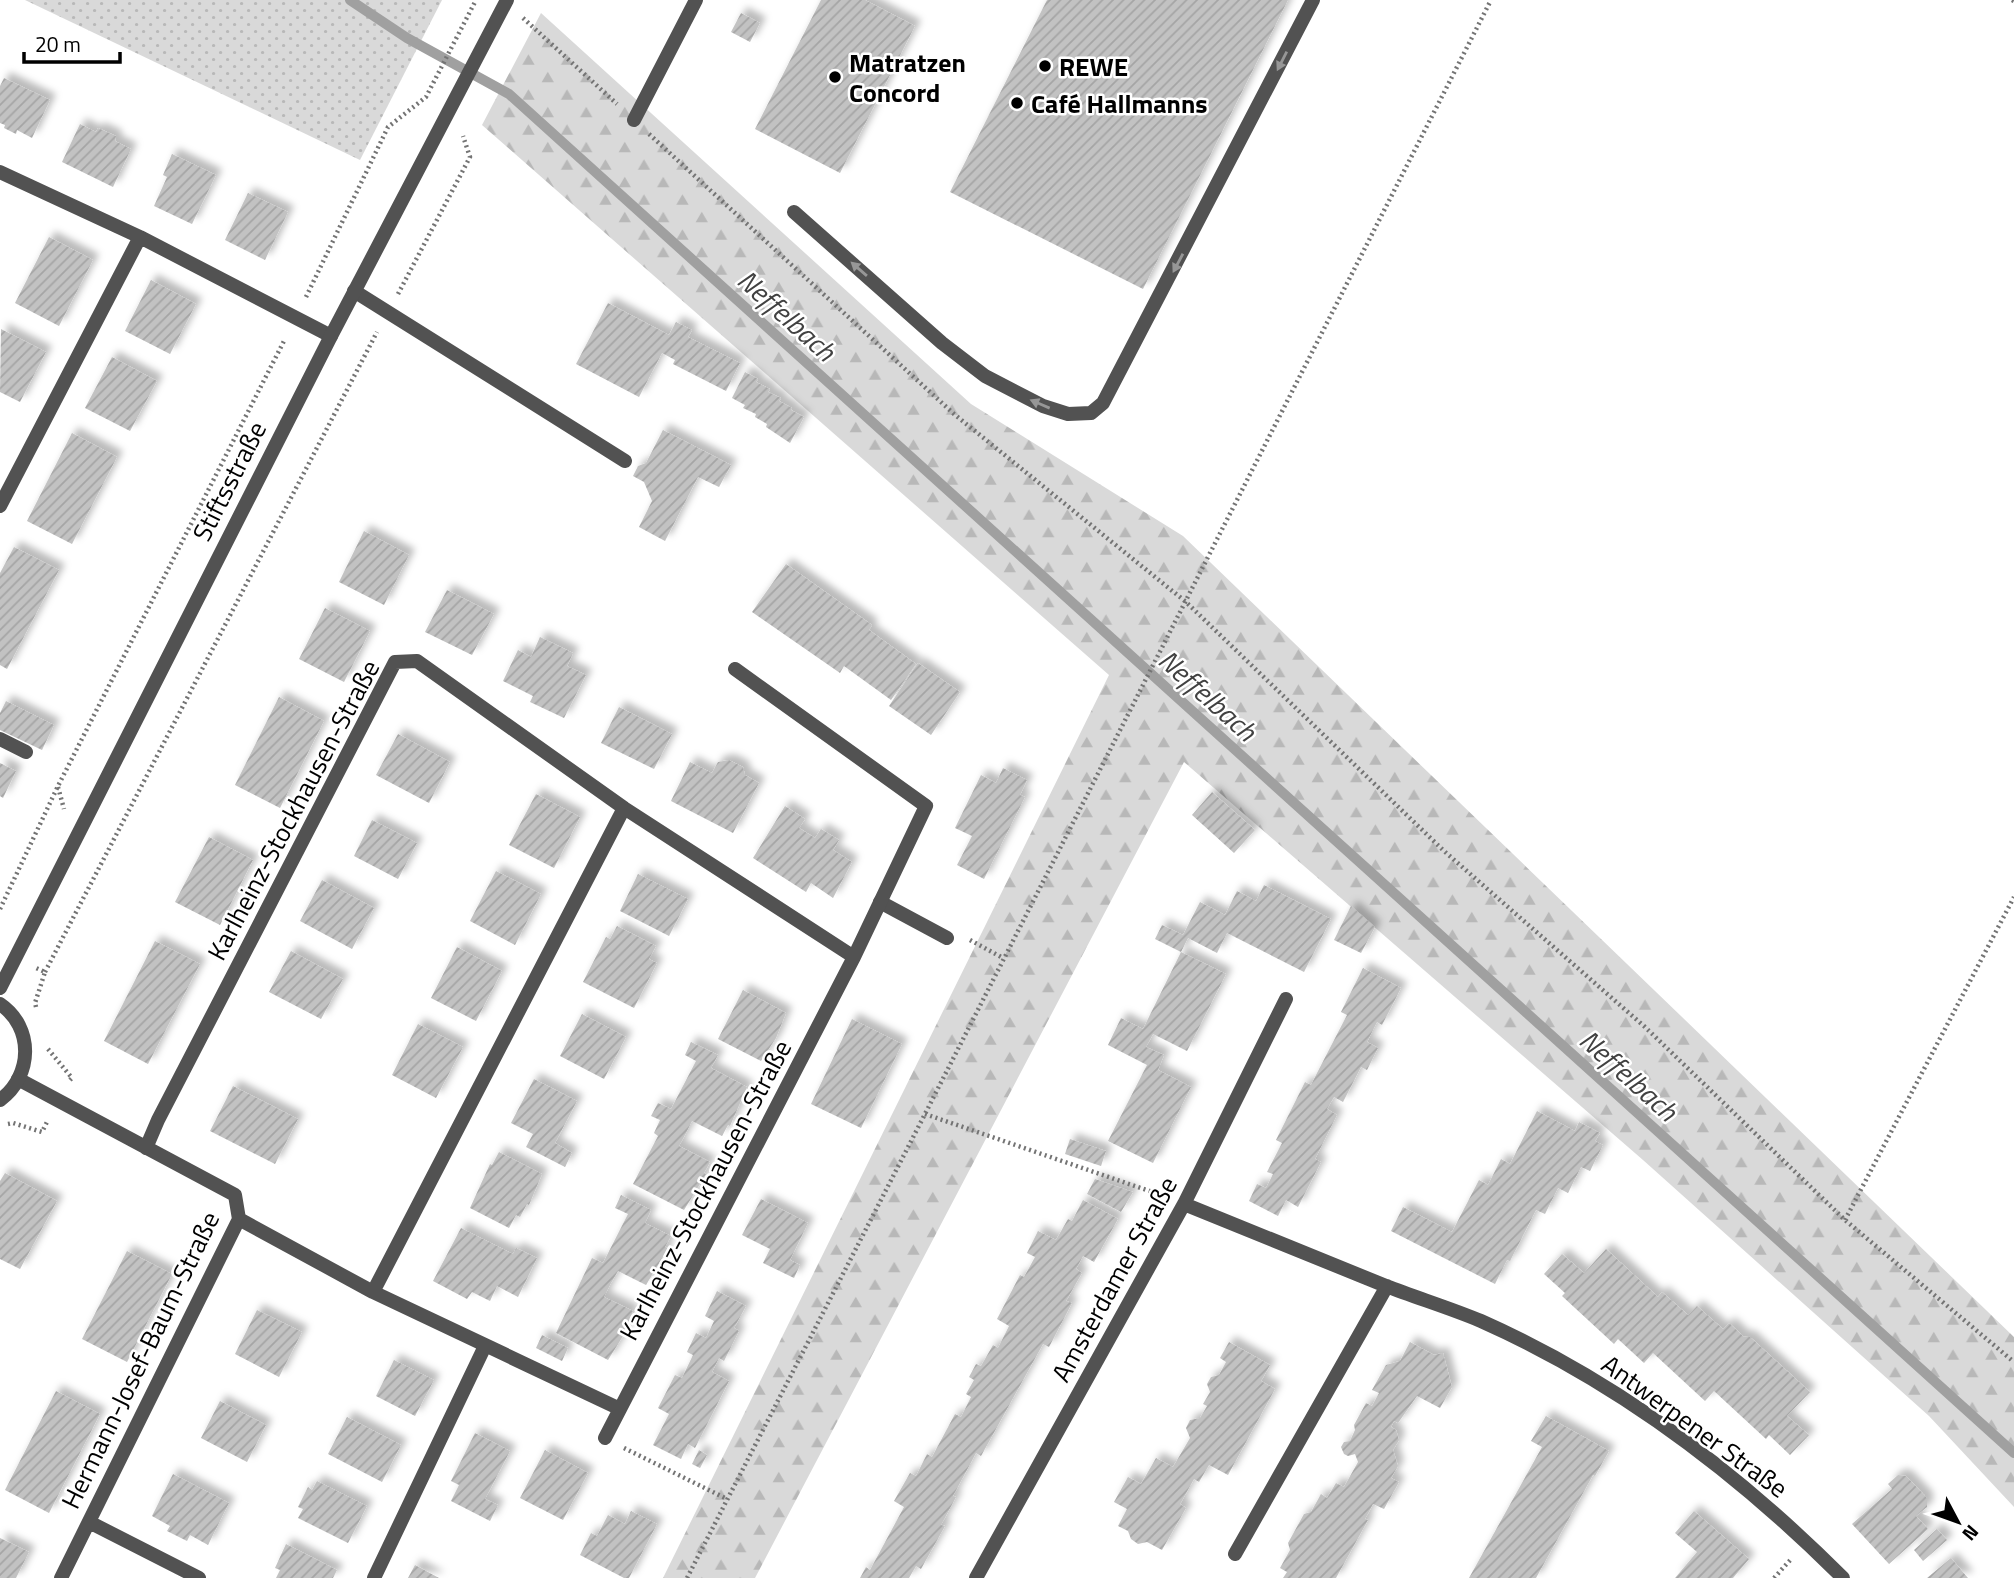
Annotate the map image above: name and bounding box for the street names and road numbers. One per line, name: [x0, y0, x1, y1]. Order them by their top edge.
street label: Stiftsstraße: [182, 414, 276, 548]
street label: Karlheinz-Stockhausen-Straße: [197, 653, 389, 967]
street label: Karlheinz-Stockhausen-Straße: [609, 1033, 801, 1347]
street label: Amsterdamer Straße: [1041, 1169, 1187, 1389]
street label: Hermann-Josef-Baum-Straße: [51, 1205, 229, 1515]
street label: Antwerpener Straße: [1594, 1345, 1796, 1507]

